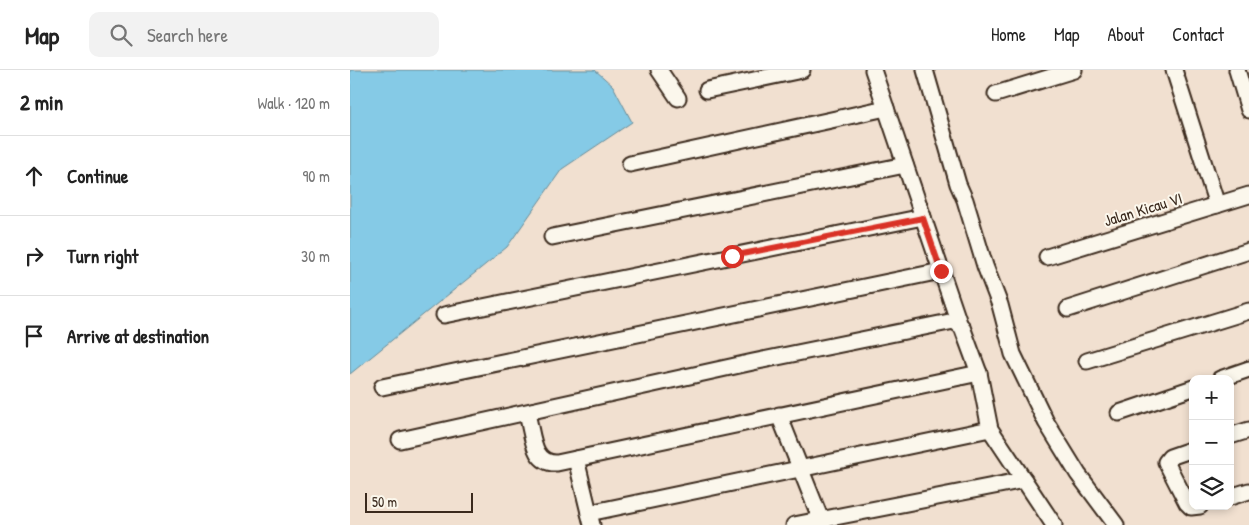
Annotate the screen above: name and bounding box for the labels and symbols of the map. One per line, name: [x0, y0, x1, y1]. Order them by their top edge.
street label: Jalan Kicau VI: [1101, 187, 1185, 231]
route start: [721, 245, 744, 268]
route end: [930, 260, 953, 283]
scale bar: [365, 490, 472, 513]

